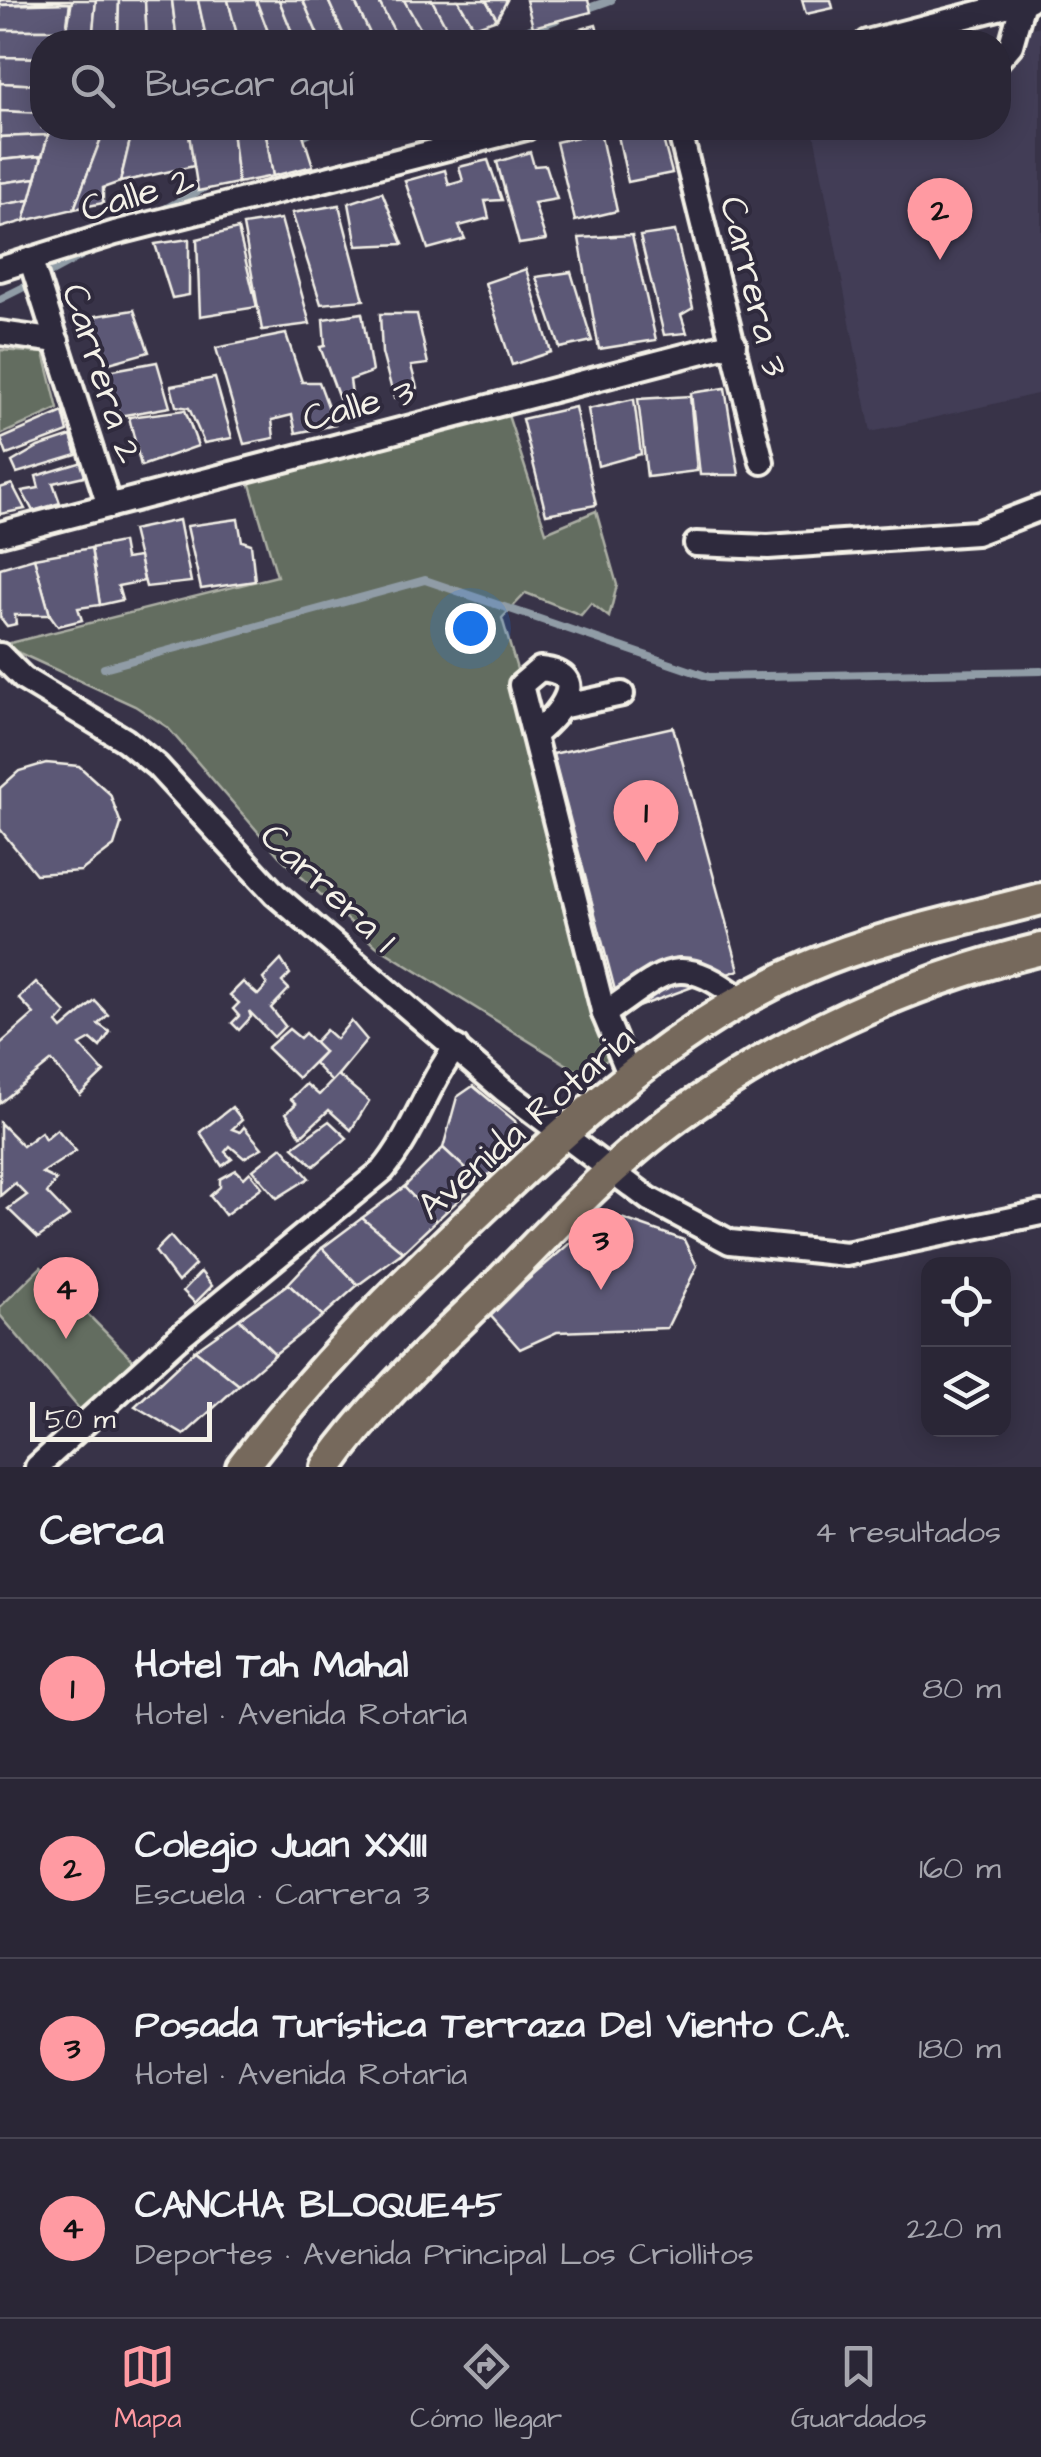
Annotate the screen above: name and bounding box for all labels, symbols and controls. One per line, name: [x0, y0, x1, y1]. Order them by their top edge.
search box: [30, 30, 1011, 140]
icon: search: [65, 58, 120, 113]
text: Buscar aquí: [145, 59, 354, 111]
street label: Calle 2: [75, 154, 201, 236]
pin: 2: [908, 178, 972, 260]
street label: Carrera 3: [706, 191, 800, 382]
street label: Carrera 2: [48, 277, 155, 470]
street label: Calle 3: [297, 366, 420, 446]
your location: [445, 603, 496, 654]
pin: 1: [614, 780, 678, 862]
street label: Carrera 1: [248, 812, 407, 965]
street label: Avenida Rotaria: [406, 1014, 646, 1233]
pin: 3: [568, 1208, 634, 1290]
pin: 4: [34, 1256, 98, 1339]
map controls: [921, 1257, 1011, 1437]
button: locate: [921, 1257, 1011, 1347]
button: layers: [921, 1347, 1011, 1437]
scale bar: [30, 1397, 212, 1442]
text: 50 m: [45, 1400, 116, 1439]
text: Cerca: [40, 1503, 164, 1561]
text: 4 resultados: [814, 1510, 1001, 1555]
text: Hotel Tah Mahal: [135, 1640, 408, 1692]
text: 1: [70, 1666, 75, 1711]
text: 80 m: [922, 1666, 1001, 1711]
text: Hotel · Avenida Rotaria: [135, 1692, 467, 1737]
text: Colegio Juan XXIII: [135, 1820, 428, 1872]
text: 2: [63, 1846, 82, 1891]
text: 160 m: [919, 1846, 1001, 1891]
text: Escuela · Carrera 3: [135, 1872, 430, 1917]
text: Posada Turística Terraza Del Viento C.A.: [135, 2000, 850, 2052]
text: 3: [64, 2026, 81, 2071]
text: 180 m: [918, 2026, 1001, 2071]
text: Hotel · Avenida Rotaria: [135, 2052, 467, 2097]
text: CANCHA BLOQUE45: [135, 2180, 502, 2232]
text: 4: [62, 2206, 83, 2251]
text: 220 m: [906, 2206, 1001, 2251]
text: Deportes · Avenida Principal Los Criollitos: [135, 2232, 754, 2277]
tab: Mapa: [114, 2339, 181, 2438]
tab: Cómo llegar: [410, 2339, 562, 2438]
tab: Guardados: [791, 2339, 927, 2438]

